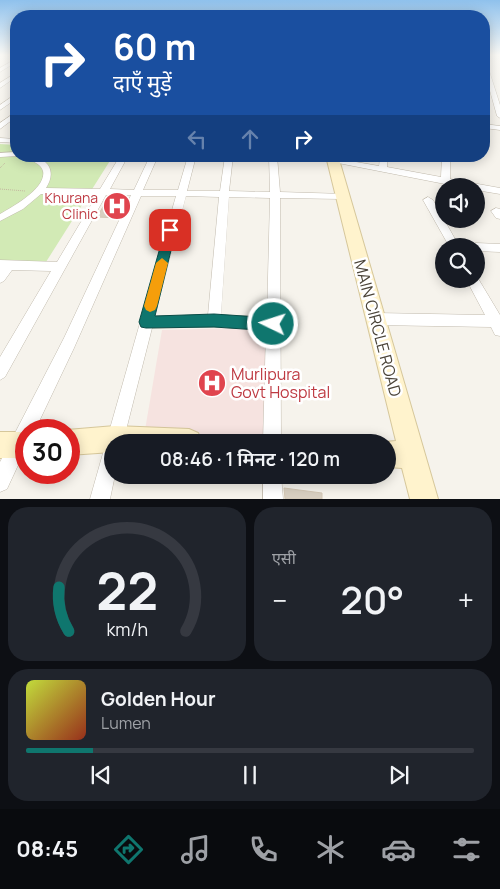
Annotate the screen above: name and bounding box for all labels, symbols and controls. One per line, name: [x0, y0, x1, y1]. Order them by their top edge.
text: 60 m: [113, 23, 196, 71]
icon: right: [30, 30, 95, 95]
text: दाएँ मुड़ें: [113, 68, 172, 98]
icon: left: [183, 125, 211, 153]
icon: ahead: [236, 125, 264, 153]
icon: right: [289, 125, 317, 153]
map controls: [435, 178, 485, 288]
button: sound: [435, 178, 485, 228]
place label: Khurana Clinic: [44, 188, 98, 223]
hospital icon: Khurana Clinic: [102, 191, 132, 221]
pin: [149, 209, 191, 251]
icon: arrive: [156, 216, 184, 244]
button: search: [435, 238, 485, 288]
street label: MAIN CIRCLE ROAD: [349, 257, 407, 399]
position arrow: [246, 297, 298, 349]
place label: Murlipura Govt Hospital: [231, 363, 330, 403]
hospital icon: Murlipura Govt Hospital: [197, 368, 227, 398]
speed limit sign: 30: [15, 419, 80, 484]
text: 08:46 · 1 मिनट · 120 m: [160, 446, 340, 472]
text: एसी: [272, 547, 296, 569]
text: 22: [96, 555, 158, 626]
text: 20°: [341, 573, 404, 625]
text: −: [272, 581, 287, 619]
text: +: [458, 581, 474, 619]
text: km/h: [106, 617, 148, 641]
text: Golden Hour: [101, 686, 215, 712]
text: Lumen: [101, 712, 151, 734]
icon: previous: [87, 761, 115, 789]
icon: pause: [236, 761, 264, 789]
icon: next: [385, 761, 413, 789]
icon: directions: [111, 832, 146, 867]
icon: music: [178, 832, 213, 867]
icon: phone: [246, 832, 281, 867]
icon: climate: [313, 832, 348, 867]
icon: car: [381, 832, 416, 867]
icon: filters: [449, 832, 484, 867]
text: 08:45: [16, 834, 78, 864]

